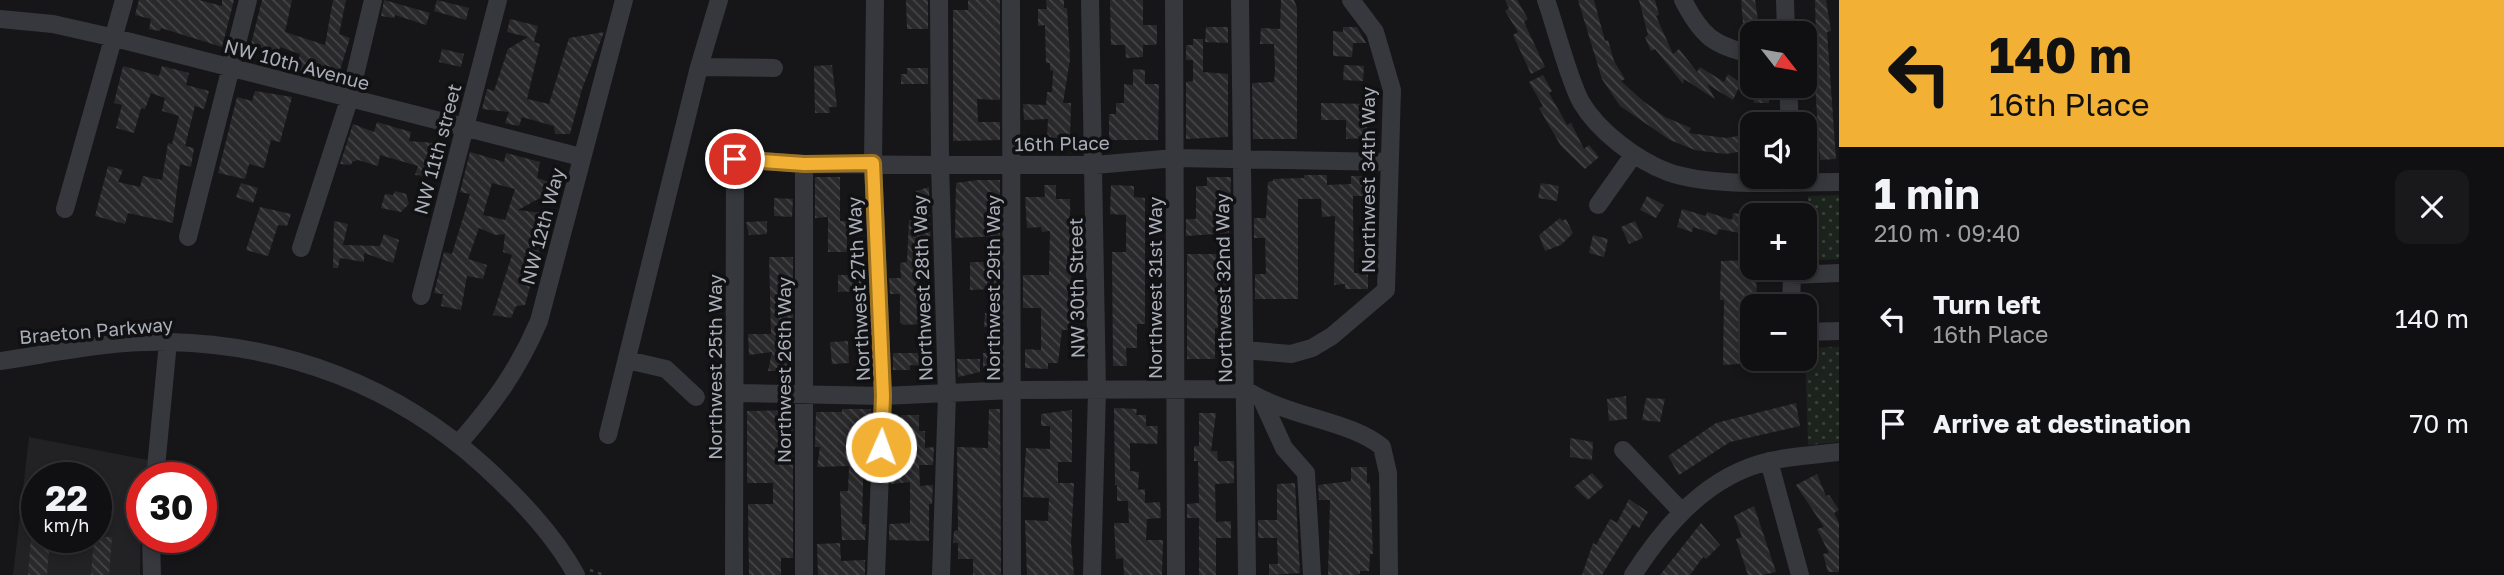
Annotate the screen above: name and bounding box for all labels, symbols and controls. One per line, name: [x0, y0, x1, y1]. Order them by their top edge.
north arrow: [1740, 21, 1816, 98]
map controls: [1740, 21, 1817, 371]
text: 140 m: [1989, 25, 2132, 84]
icon: left: [1874, 28, 1965, 119]
street label: NW 10th Avenue: [222, 34, 372, 94]
street label: NW 11th street: [408, 81, 466, 217]
text: 16th Place: [1989, 85, 2150, 123]
street label: Northwest 34th Way: [1356, 86, 1379, 273]
button: sound: [1740, 112, 1817, 189]
pin: [705, 129, 765, 189]
street label: 16th Place: [1014, 131, 1110, 155]
icon: arrive: [716, 140, 754, 178]
street label: NW 12th Way: [515, 165, 569, 287]
text: 1 min: [1874, 168, 1980, 218]
button: close: [2395, 170, 2469, 244]
street label: Northwest 32nd Way: [1210, 192, 1236, 383]
street label: Northwest 28th Way: [907, 194, 937, 382]
street label: Northwest 29th Way: [981, 194, 1004, 381]
street label: Northwest 27th Way: [842, 196, 874, 382]
street label: Northwest 31st Way: [1143, 196, 1166, 379]
button: +: [1740, 203, 1817, 280]
street label: NW 30th Street: [1063, 218, 1089, 358]
text: 210 m · 09:40: [1874, 219, 2021, 247]
street label: Northwest 25th Way: [703, 274, 726, 460]
street label: Northwest 26th Way: [772, 276, 795, 463]
text: Turn left: [1933, 289, 2041, 320]
button: −: [1740, 294, 1817, 371]
icon: left: [1874, 300, 1912, 338]
text: 140 m: [2395, 303, 2469, 334]
street label: Braeton Parkway: [18, 312, 174, 348]
text: 16th Place: [1933, 320, 2048, 348]
icon: arrive: [1874, 405, 1912, 443]
text: Arrive at destination: [1933, 408, 2191, 439]
text: 70 m: [2410, 408, 2469, 439]
position arrow: [844, 410, 918, 484]
speed limit sign: 30: [126, 462, 217, 553]
text: 22: [45, 477, 88, 519]
text: km/h: [44, 514, 89, 536]

